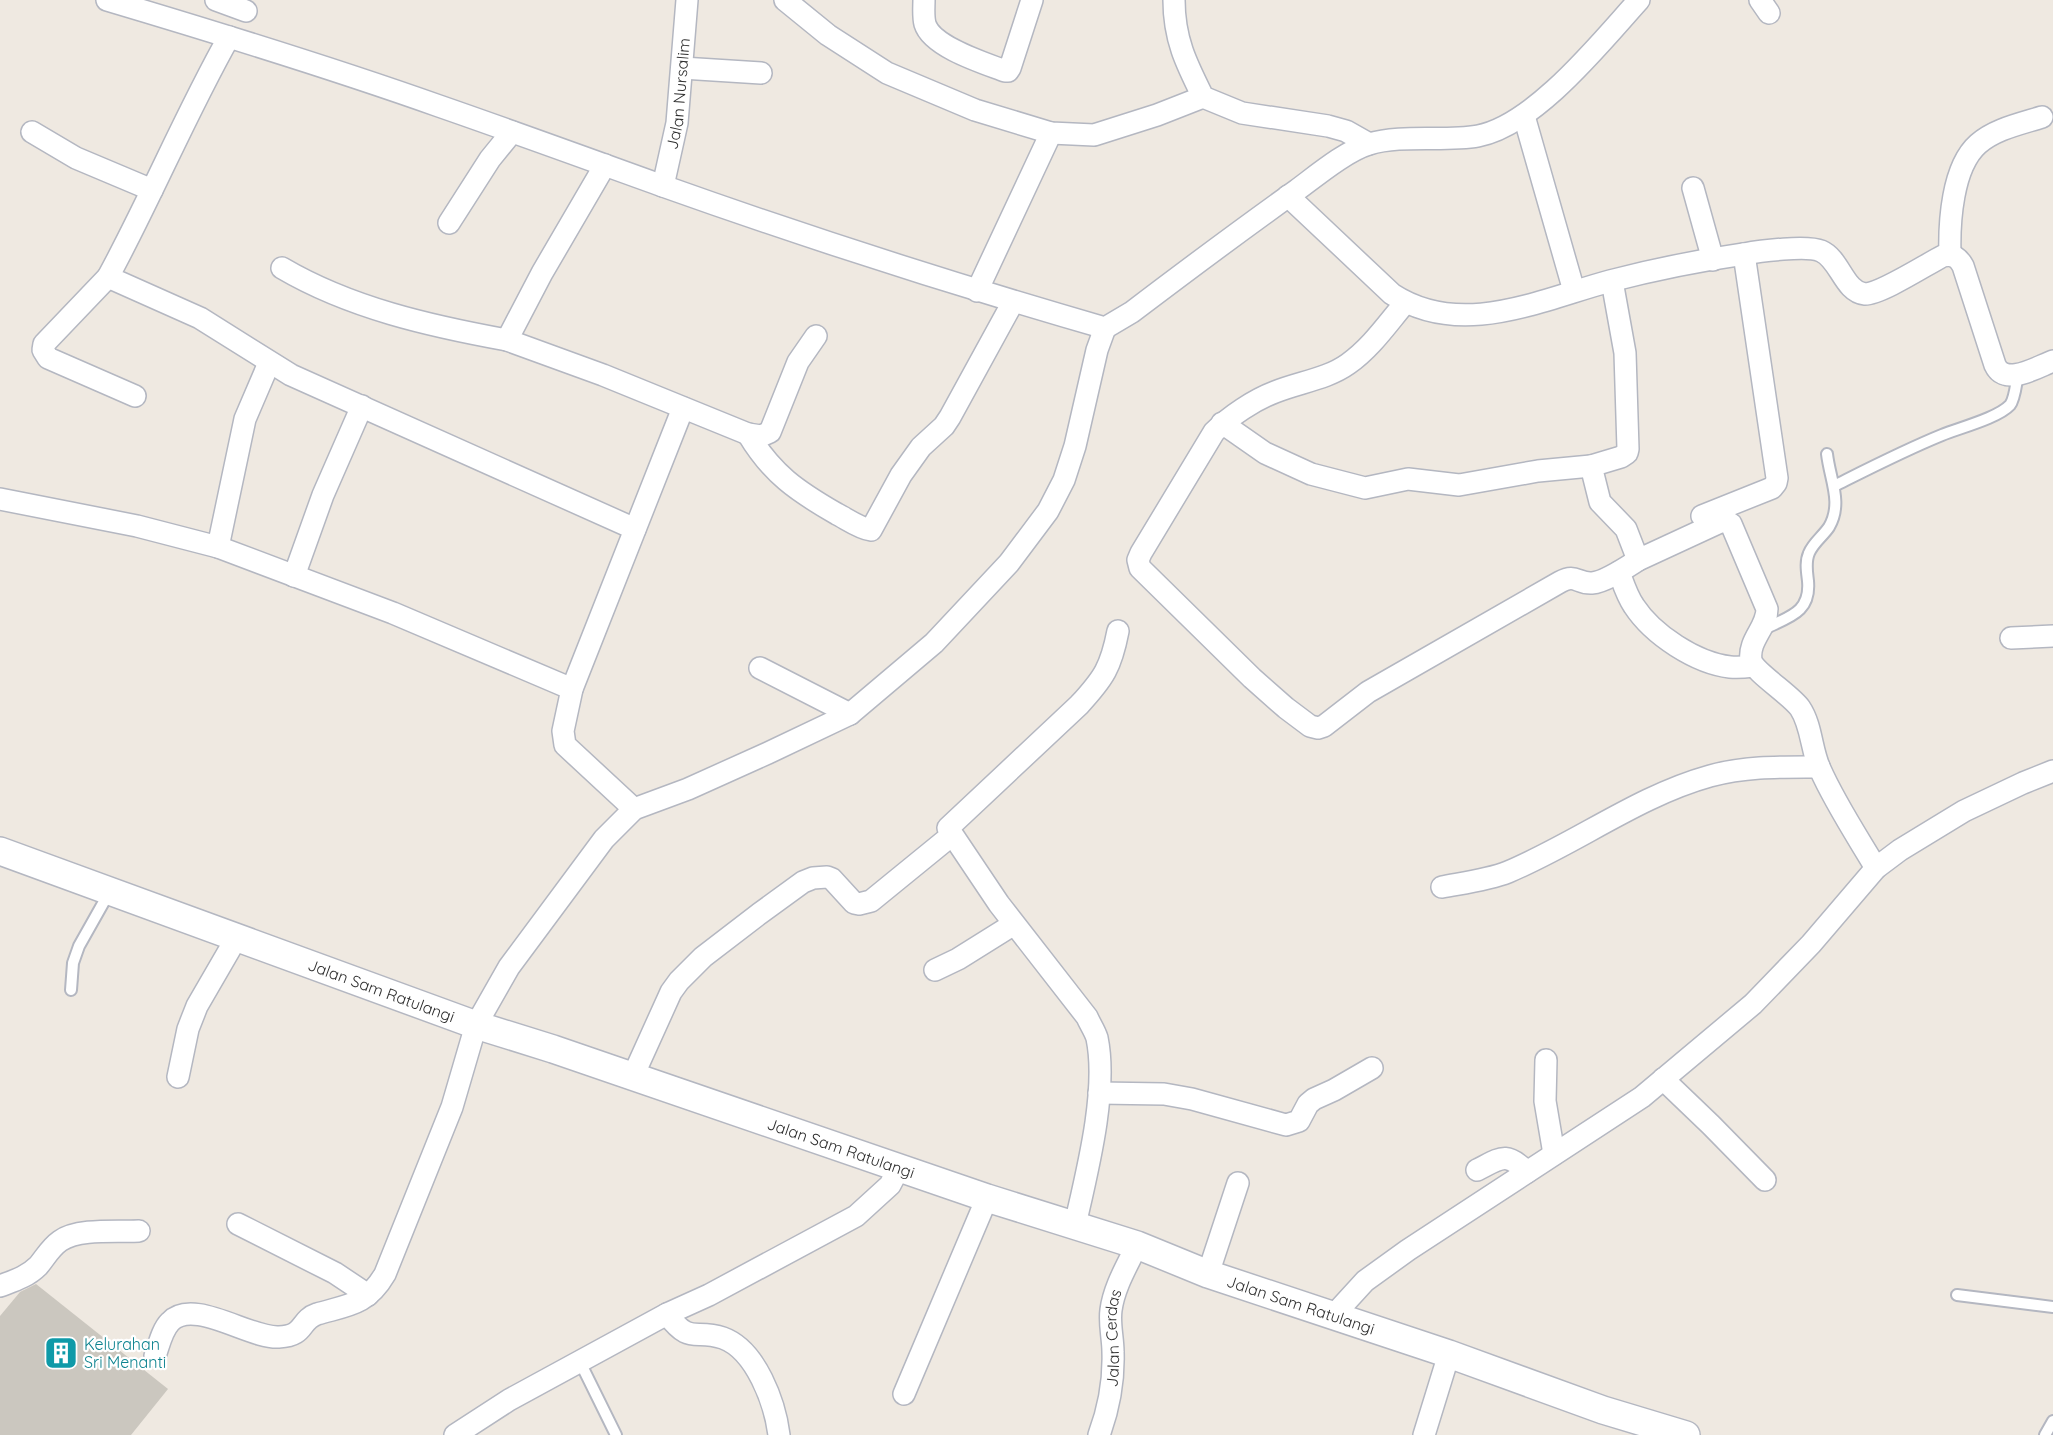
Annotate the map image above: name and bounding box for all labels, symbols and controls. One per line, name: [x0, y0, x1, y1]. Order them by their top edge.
street label: Jalan Nursalim: [661, 37, 694, 151]
street label: Jalan Sam Ratulangi: [305, 954, 457, 1026]
street label: Jalan Sam Ratulangi: [765, 1113, 917, 1182]
street label: Jalan Sam Ratulangi: [1224, 1271, 1377, 1339]
street label: Jalan Cerdas: [1100, 1286, 1126, 1388]
place label: Kelurahan Sri Menanti: [84, 1334, 166, 1372]
building icon: Kelurahan Sri Menanti: [43, 1335, 79, 1371]

